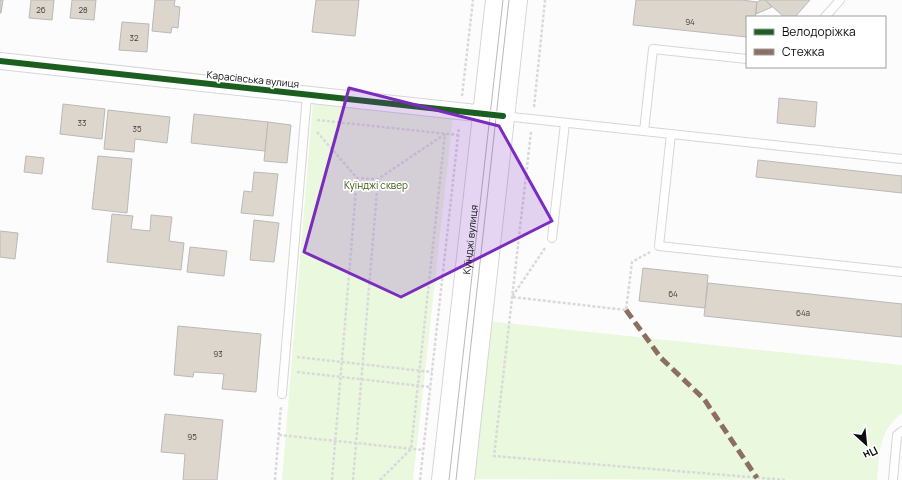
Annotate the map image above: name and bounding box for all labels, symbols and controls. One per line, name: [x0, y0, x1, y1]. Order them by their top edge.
house number: 26: [36, 4, 46, 15]
house number: 28: [78, 4, 88, 15]
house number: 94: [685, 16, 695, 27]
legend: [746, 16, 886, 68]
text: Велодоріжка: [782, 23, 856, 40]
house number: 32: [130, 32, 139, 43]
text: Стежка: [782, 43, 824, 60]
street label: Карасівська вулиця: [206, 67, 300, 91]
house number: 33: [78, 117, 86, 128]
house number: 35: [132, 123, 142, 134]
park label: Куїнджі сквер: [344, 178, 408, 192]
street label: Куїнджі вулиця: [459, 204, 481, 275]
house number: 64: [668, 288, 678, 299]
house number: 64а: [796, 307, 810, 318]
house number: 93: [213, 348, 223, 359]
north arrow: [846, 424, 886, 464]
house number: 95: [187, 431, 197, 442]
text: Пн: [861, 443, 881, 463]

